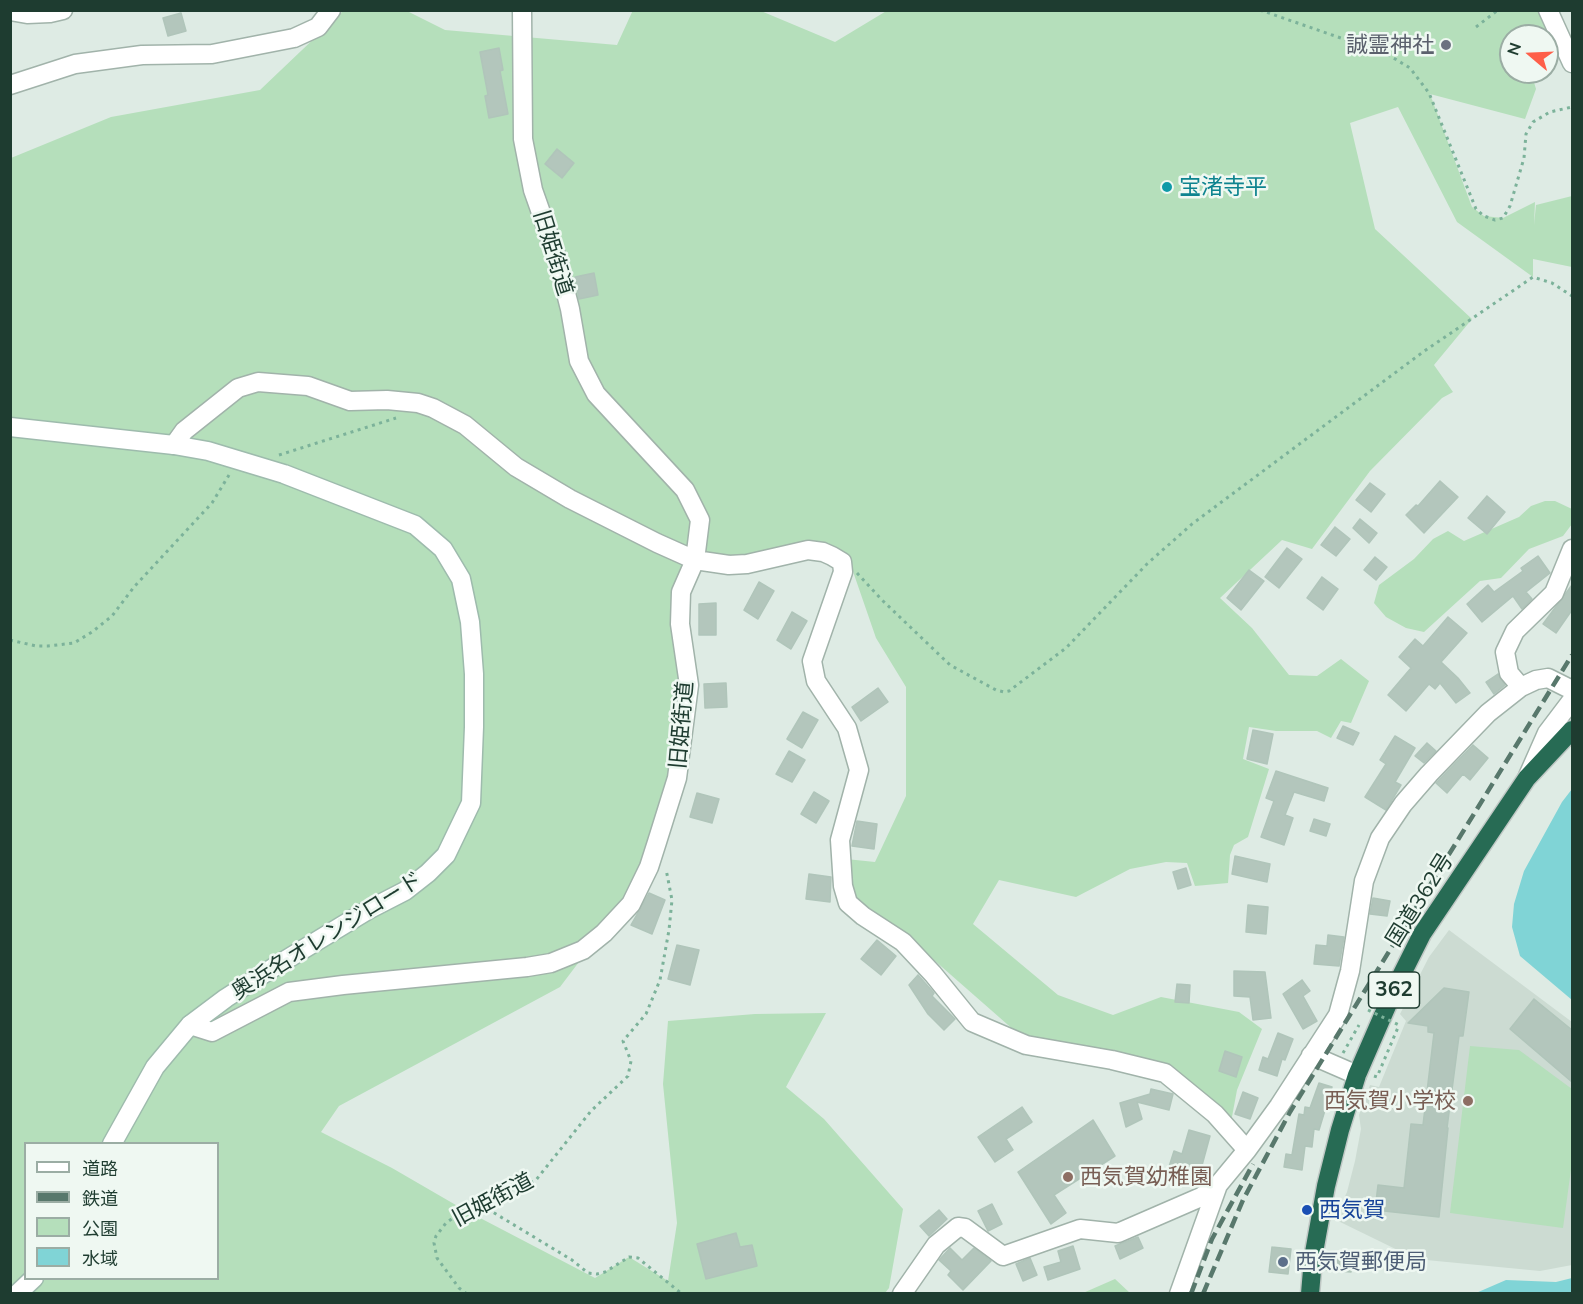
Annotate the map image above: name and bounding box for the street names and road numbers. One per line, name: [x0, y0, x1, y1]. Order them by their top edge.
street label: 旧姫街道: [528, 207, 578, 299]
street label: 旧姫街道: [665, 680, 699, 770]
street label: 国道362号: [1381, 848, 1459, 952]
street label: 奥浜名オレンジロード: [227, 867, 427, 1005]
road number: 362: [1368, 972, 1420, 1008]
street label: 旧姫街道: [448, 1168, 538, 1232]

